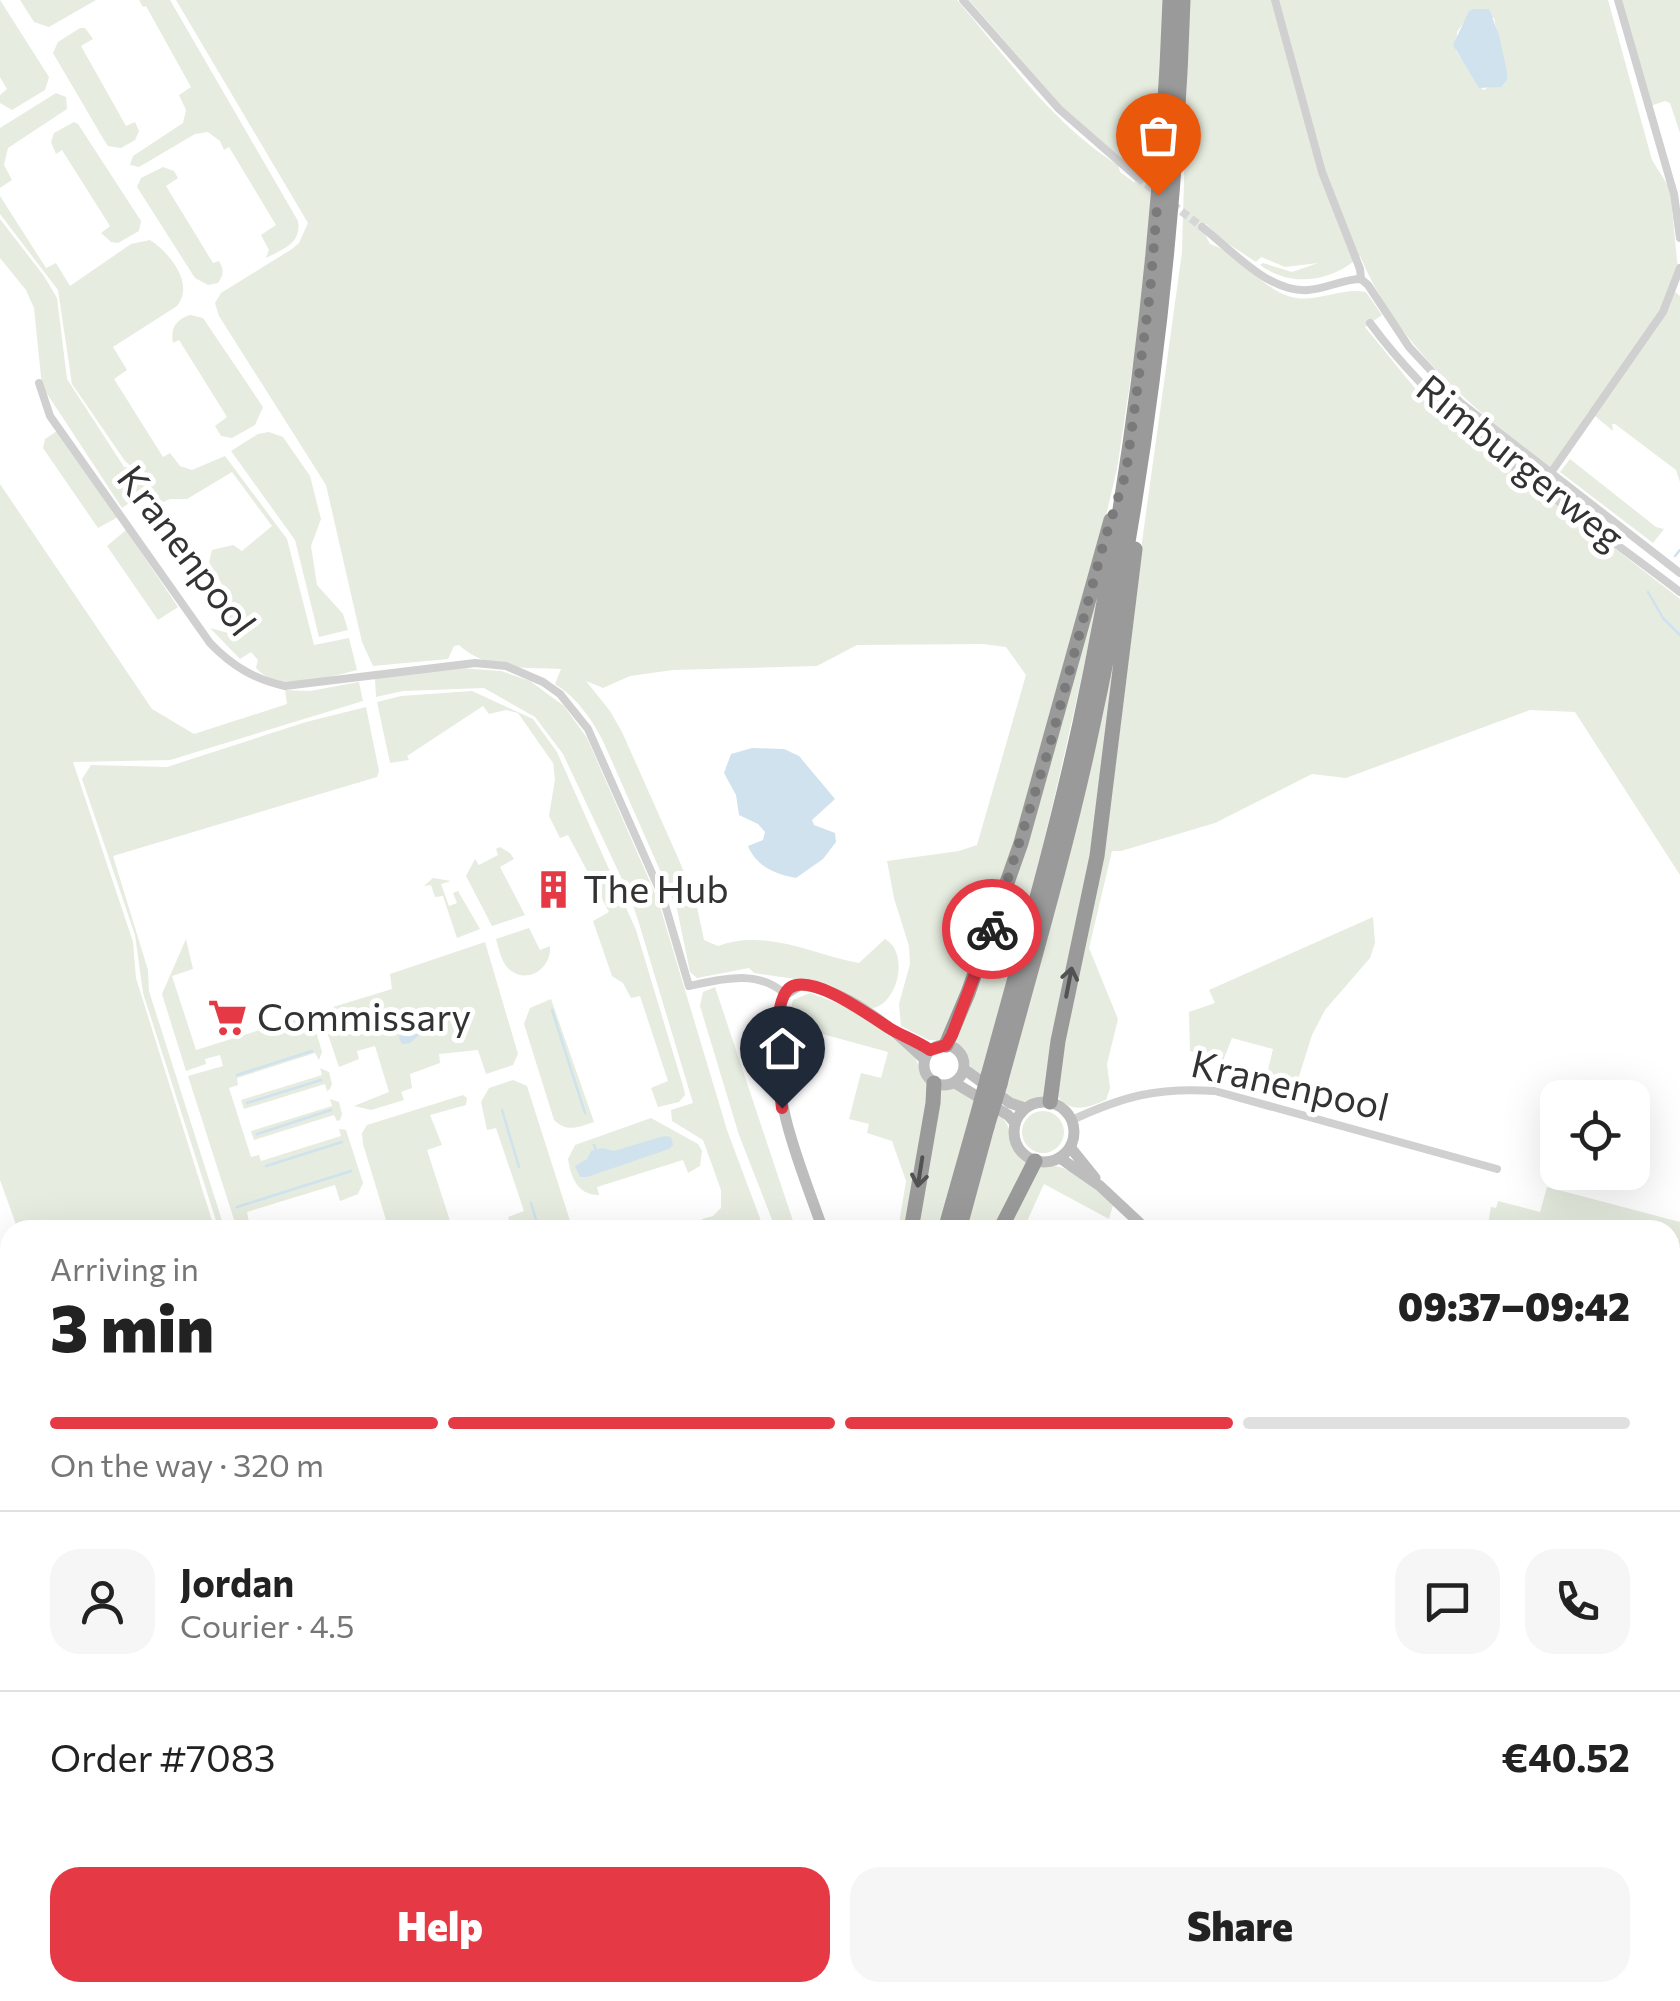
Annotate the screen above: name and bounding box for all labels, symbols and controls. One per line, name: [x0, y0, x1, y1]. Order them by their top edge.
pin: [1116, 93, 1201, 196]
icon: bag: [1131, 108, 1186, 163]
street label: Rimburgerweg: [1408, 363, 1635, 559]
street label: Kranenpool: [109, 455, 267, 644]
place label: The Hub: [583, 864, 729, 911]
building icon: The Hub: [532, 869, 574, 911]
courier: [942, 879, 1042, 979]
icon: bike: [965, 902, 1020, 957]
one-way arrow: [1061, 967, 1080, 999]
place label: Commissary: [257, 992, 471, 1039]
supermarket icon: Commissary: [206, 997, 248, 1039]
pin: [740, 1006, 825, 1109]
icon: home: [755, 1021, 810, 1076]
street label: Kranenpool: [1187, 1038, 1394, 1129]
map controls: [1540, 1080, 1650, 1190]
button: locate: [1540, 1080, 1650, 1190]
one-way arrow: [911, 1155, 929, 1187]
text: Arriving in: [50, 1248, 199, 1288]
text: 09:37–09:42: [1398, 1282, 1630, 1329]
text: 3 min: [50, 1286, 214, 1365]
text: On the way · 320 m: [50, 1444, 324, 1484]
button: person: [50, 1549, 155, 1654]
button: chat: [1395, 1549, 1500, 1654]
button: phone: [1525, 1549, 1630, 1654]
text: Jordan: [180, 1558, 294, 1605]
text: Courier · 4.5: [180, 1605, 354, 1645]
text: Order #7083: [50, 1733, 275, 1780]
text: €40.52: [1501, 1733, 1630, 1780]
button: Help: [50, 1867, 830, 1982]
button: Share: [850, 1867, 1630, 1982]

